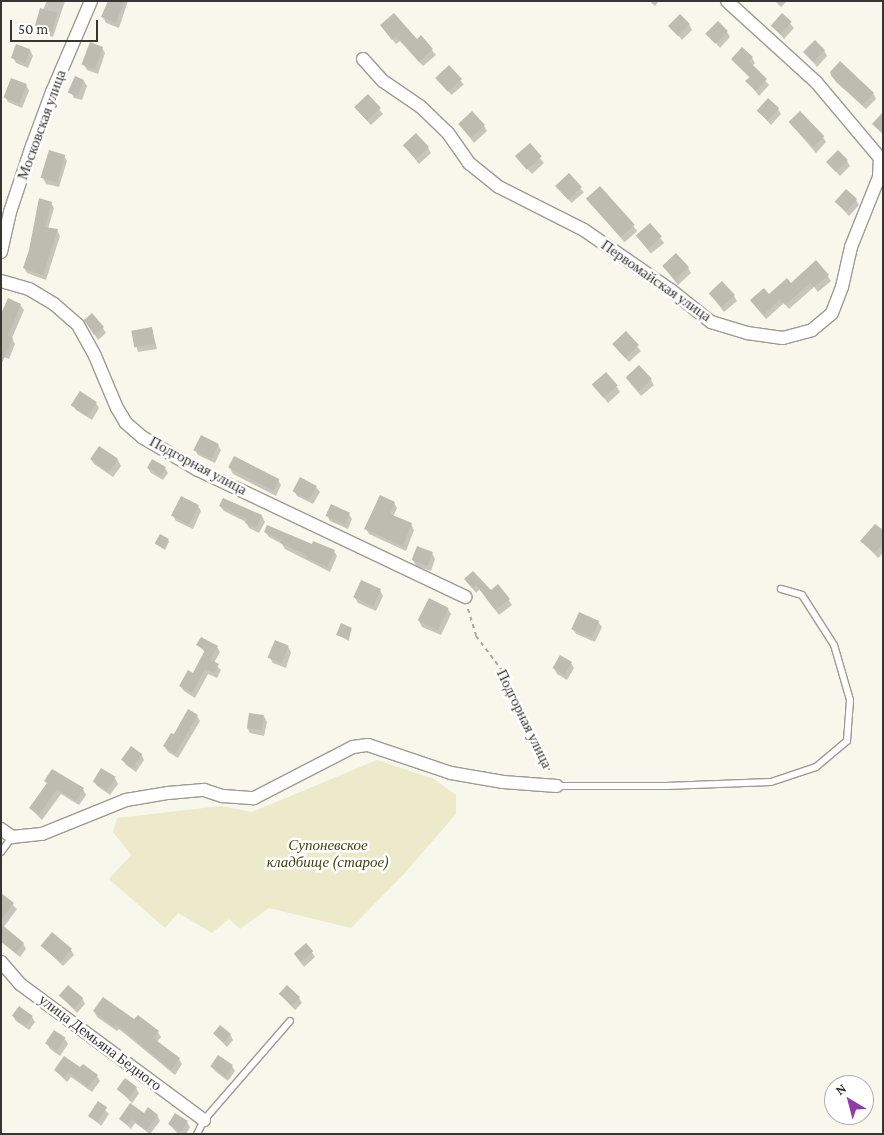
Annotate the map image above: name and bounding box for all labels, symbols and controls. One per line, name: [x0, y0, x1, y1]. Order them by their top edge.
scale bar: [12, 10, 100, 42]
text: 50 m: [18, 21, 48, 37]
street label: Московская улица: [14, 68, 70, 182]
street label: Первомайская улица: [597, 236, 715, 326]
street label: Подгорная улица: [146, 433, 250, 499]
street label: Подгорная улица: [492, 667, 556, 771]
park label: Супоневское кладбище (старое): [267, 836, 389, 871]
street label: улица Демьяна Бедного: [35, 991, 165, 1095]
north arrow: [824, 1075, 874, 1125]
text: N: [832, 1080, 849, 1098]

